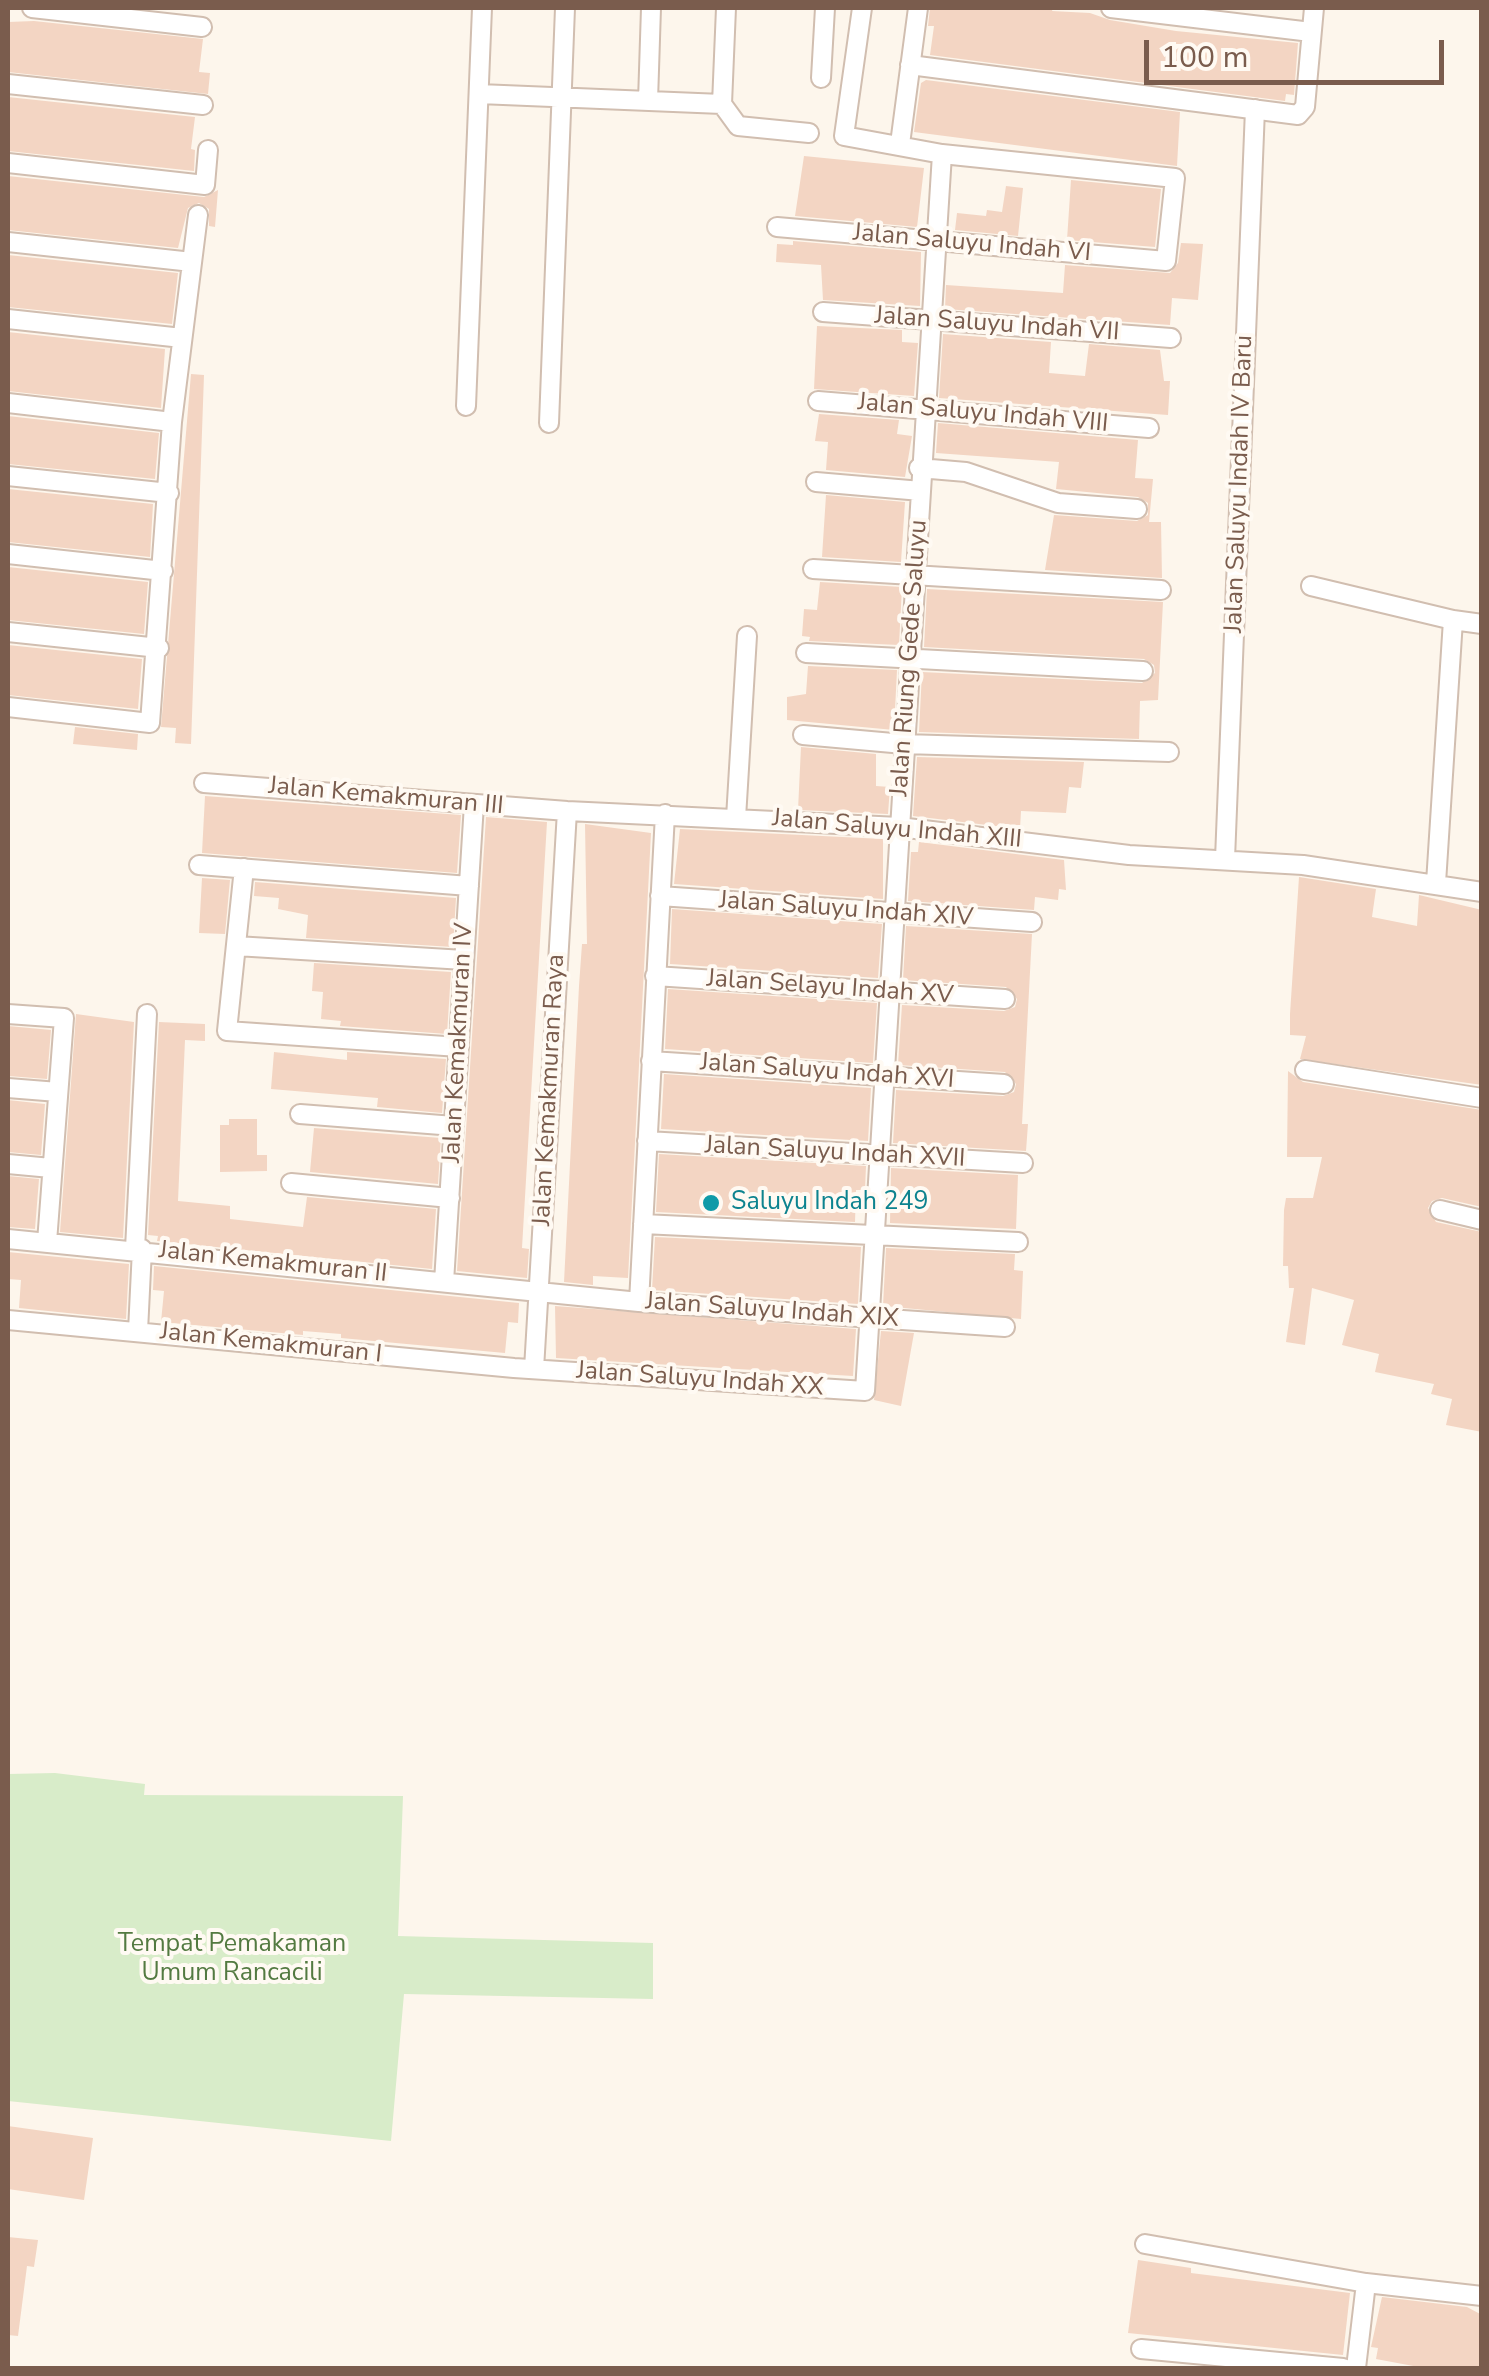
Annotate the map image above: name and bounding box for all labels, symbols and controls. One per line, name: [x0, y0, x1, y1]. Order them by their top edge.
scale bar: [1149, 20, 1449, 82]
text: 100 m: [1161, 37, 1248, 78]
street label: Jalan Saluyu Indah VI: [852, 219, 1092, 269]
street label: Jalan Saluyu Indah VII: [874, 301, 1120, 349]
street label: Jalan Saluyu Indah IV Baru: [1220, 334, 1260, 634]
street label: Jalan Saluyu Indah VIII: [856, 388, 1110, 440]
street label: Jalan Riung Gede Saluyu: [885, 519, 935, 797]
street label: Jalan Kemakmuran III: [267, 772, 505, 822]
street label: Jalan Saluyu Indah XIII: [771, 804, 1023, 856]
street label: Jalan Saluyu Indah XIV: [718, 886, 974, 934]
street label: Jalan Kemakmuran IV: [438, 922, 480, 1164]
street label: Jalan Kemakmuran Raya: [528, 953, 572, 1227]
street label: Jalan Selayu Indah XV: [706, 964, 954, 1012]
street label: Jalan Saluyu Indah XVI: [699, 1048, 955, 1096]
street label: Jalan Saluyu Indah XVII: [704, 1131, 966, 1175]
place label: Saluyu Indah 249: [731, 1188, 928, 1218]
marker: Saluyu Indah 249: [700, 1192, 722, 1214]
street label: Jalan Kemakmuran II: [157, 1236, 389, 1290]
street label: Jalan Saluyu Indah XIX: [644, 1287, 900, 1335]
street label: Jalan Kemakmuran I: [159, 1317, 383, 1371]
street label: Jalan Saluyu Indah XX: [575, 1356, 825, 1404]
park label: Tempat Pemakaman Umum Rancacili: [118, 1930, 346, 1989]

